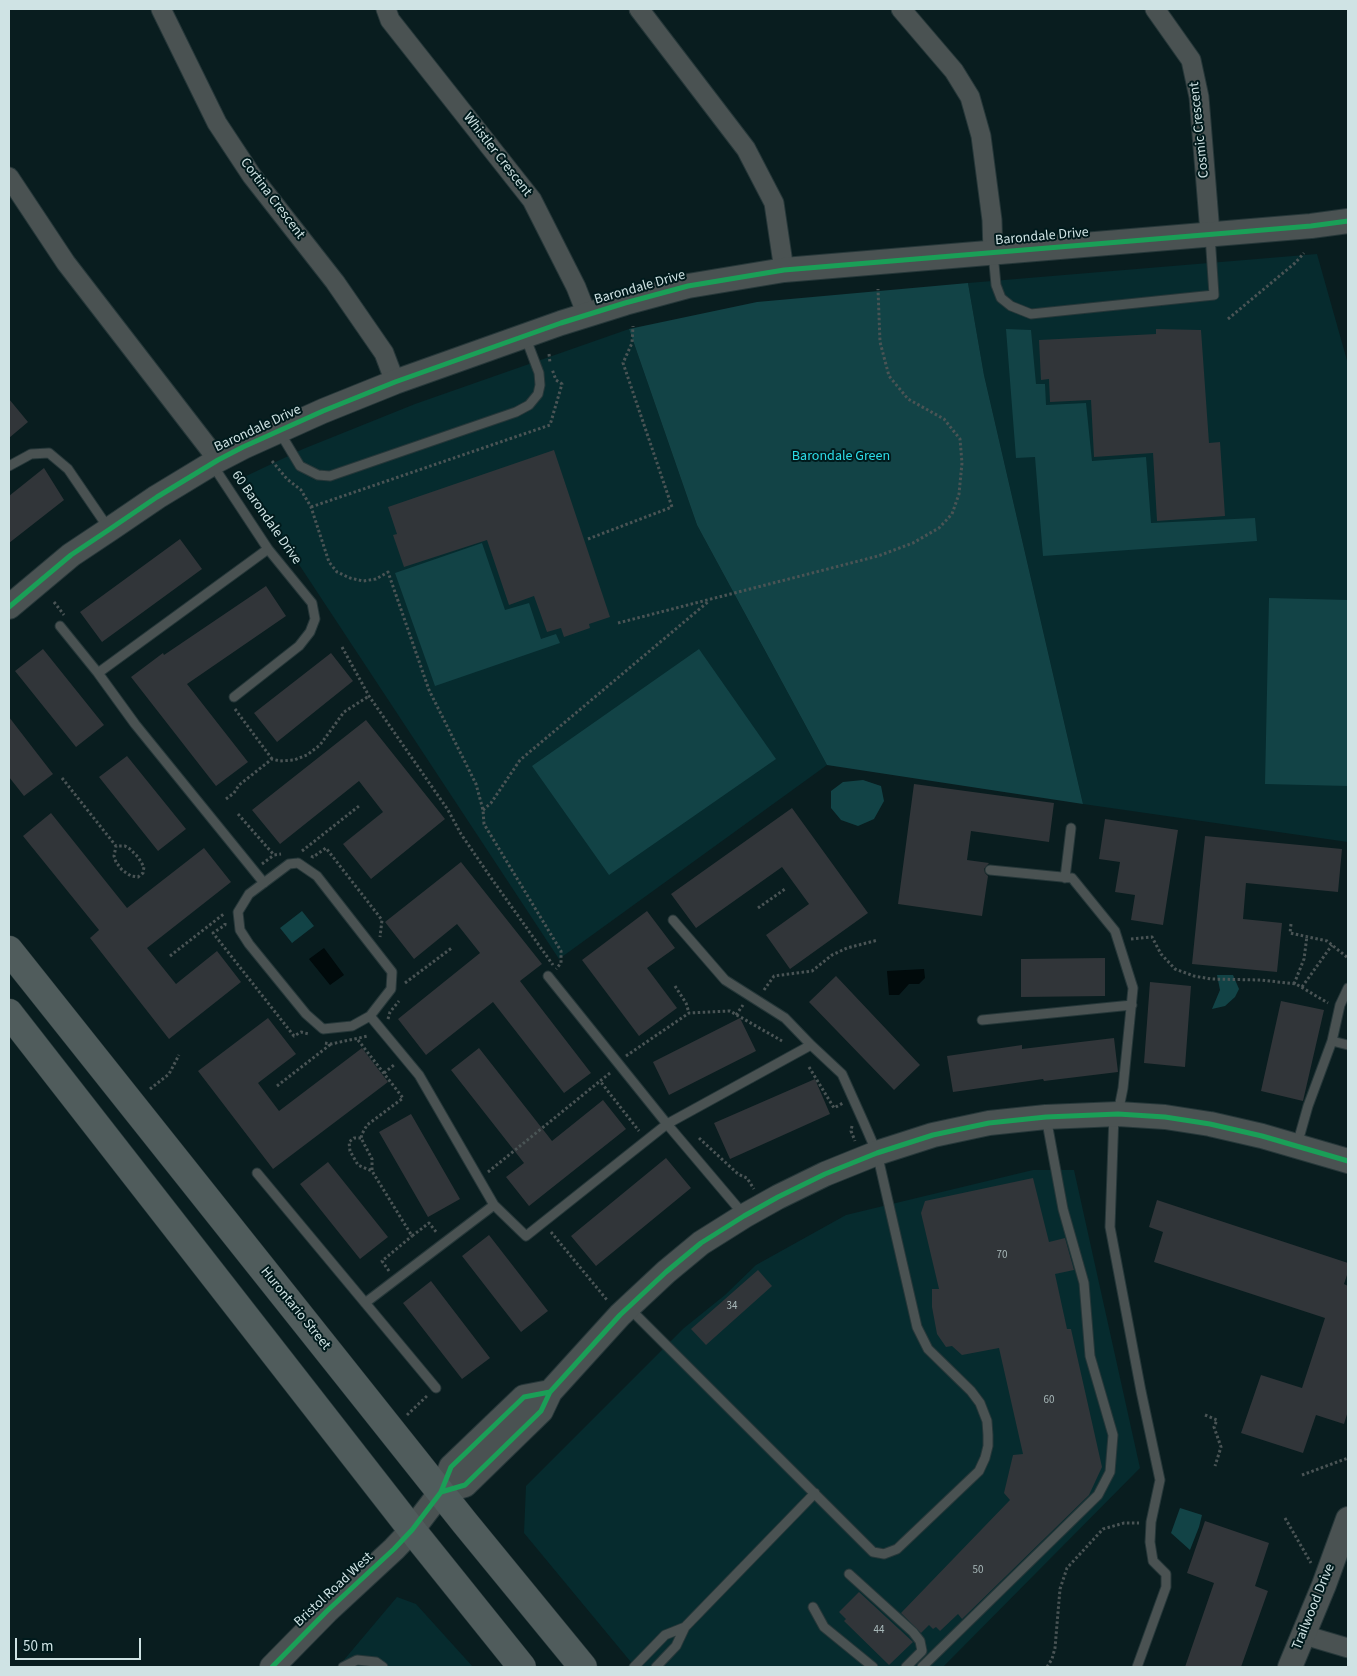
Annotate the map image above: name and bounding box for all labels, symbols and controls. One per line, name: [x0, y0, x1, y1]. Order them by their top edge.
street label: Cosmic Crescent: [1187, 81, 1213, 179]
street label: Whistler Crescent: [459, 110, 535, 200]
street label: Cortina Crescent: [236, 155, 308, 243]
street label: Barondale Drive: [995, 225, 1089, 249]
street label: Barondale Drive: [593, 267, 687, 309]
street label: Barondale Drive: [212, 402, 304, 456]
park label: Barondale Green: [792, 449, 890, 465]
street label: 60 Barondale Drive: [227, 468, 305, 568]
house number: 70: [997, 1249, 1007, 1263]
street label: Hurontario Street: [256, 1264, 334, 1354]
house number: 34: [727, 1300, 737, 1314]
house number: 60: [1044, 1394, 1054, 1408]
street label: Bristol Road West: [291, 1549, 377, 1631]
street label: Trailwood Drive: [1289, 1561, 1339, 1653]
house number: 50: [973, 1564, 983, 1578]
house number: 44: [874, 1624, 884, 1638]
scale bar: [18, 1628, 144, 1660]
text: 50 m: [23, 1636, 53, 1657]

